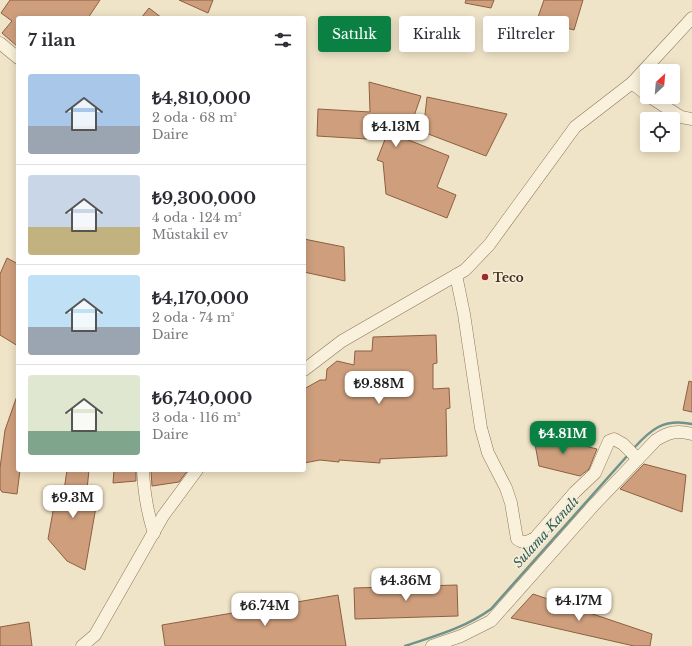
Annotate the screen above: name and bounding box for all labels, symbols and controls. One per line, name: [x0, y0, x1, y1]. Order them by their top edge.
chip: Satılık: [318, 16, 391, 52]
chip: Kiralık: [399, 16, 475, 52]
chip: Filtreler: [483, 16, 569, 52]
icon: filters: [272, 29, 294, 51]
text: 7 ilan: [28, 30, 76, 51]
north arrow: [640, 64, 680, 104]
map controls: [640, 64, 680, 152]
text: ₺4,810,000: [152, 88, 251, 109]
icon: home: [60, 90, 108, 138]
text: 2 oda · 68 m²: [152, 109, 237, 126]
button: locate: [640, 112, 680, 152]
pin: ₺4.13M: [363, 114, 429, 148]
text: ₺4.13M: [372, 118, 420, 135]
text: Daire: [152, 126, 189, 143]
text: ₺9,300,000: [152, 188, 256, 209]
icon: home: [60, 191, 108, 239]
text: 4 oda · 124 m²: [152, 209, 242, 226]
text: Müstakil ev: [152, 226, 228, 243]
place label: Teco: [493, 270, 524, 285]
marker: Teco: [480, 272, 490, 282]
text: ₺4,170,000: [152, 288, 249, 309]
icon: home: [60, 291, 108, 339]
text: 2 oda · 74 m²: [152, 309, 235, 326]
text: Daire: [152, 326, 189, 343]
pin: ₺9.88M: [346, 371, 412, 405]
text: ₺9.88M: [354, 375, 404, 392]
text: ₺6,740,000: [152, 388, 252, 409]
icon: home: [60, 391, 108, 439]
text: 3 oda · 116 m²: [152, 409, 241, 426]
pin: ₺4.81M: [530, 421, 596, 455]
text: ₺4.81M: [539, 425, 587, 442]
text: Daire: [152, 426, 189, 443]
pin: ₺9.3M: [45, 485, 101, 519]
text: ₺9.3M: [52, 489, 94, 506]
water label: Sulama Kanalı: [509, 493, 583, 571]
pin: ₺4.36M: [373, 568, 439, 602]
text: ₺4.36M: [380, 572, 432, 589]
pin: ₺4.17M: [546, 588, 612, 622]
text: ₺4.17M: [556, 592, 602, 609]
pin: ₺6.74M: [232, 593, 298, 627]
text: ₺6.74M: [240, 597, 290, 614]

